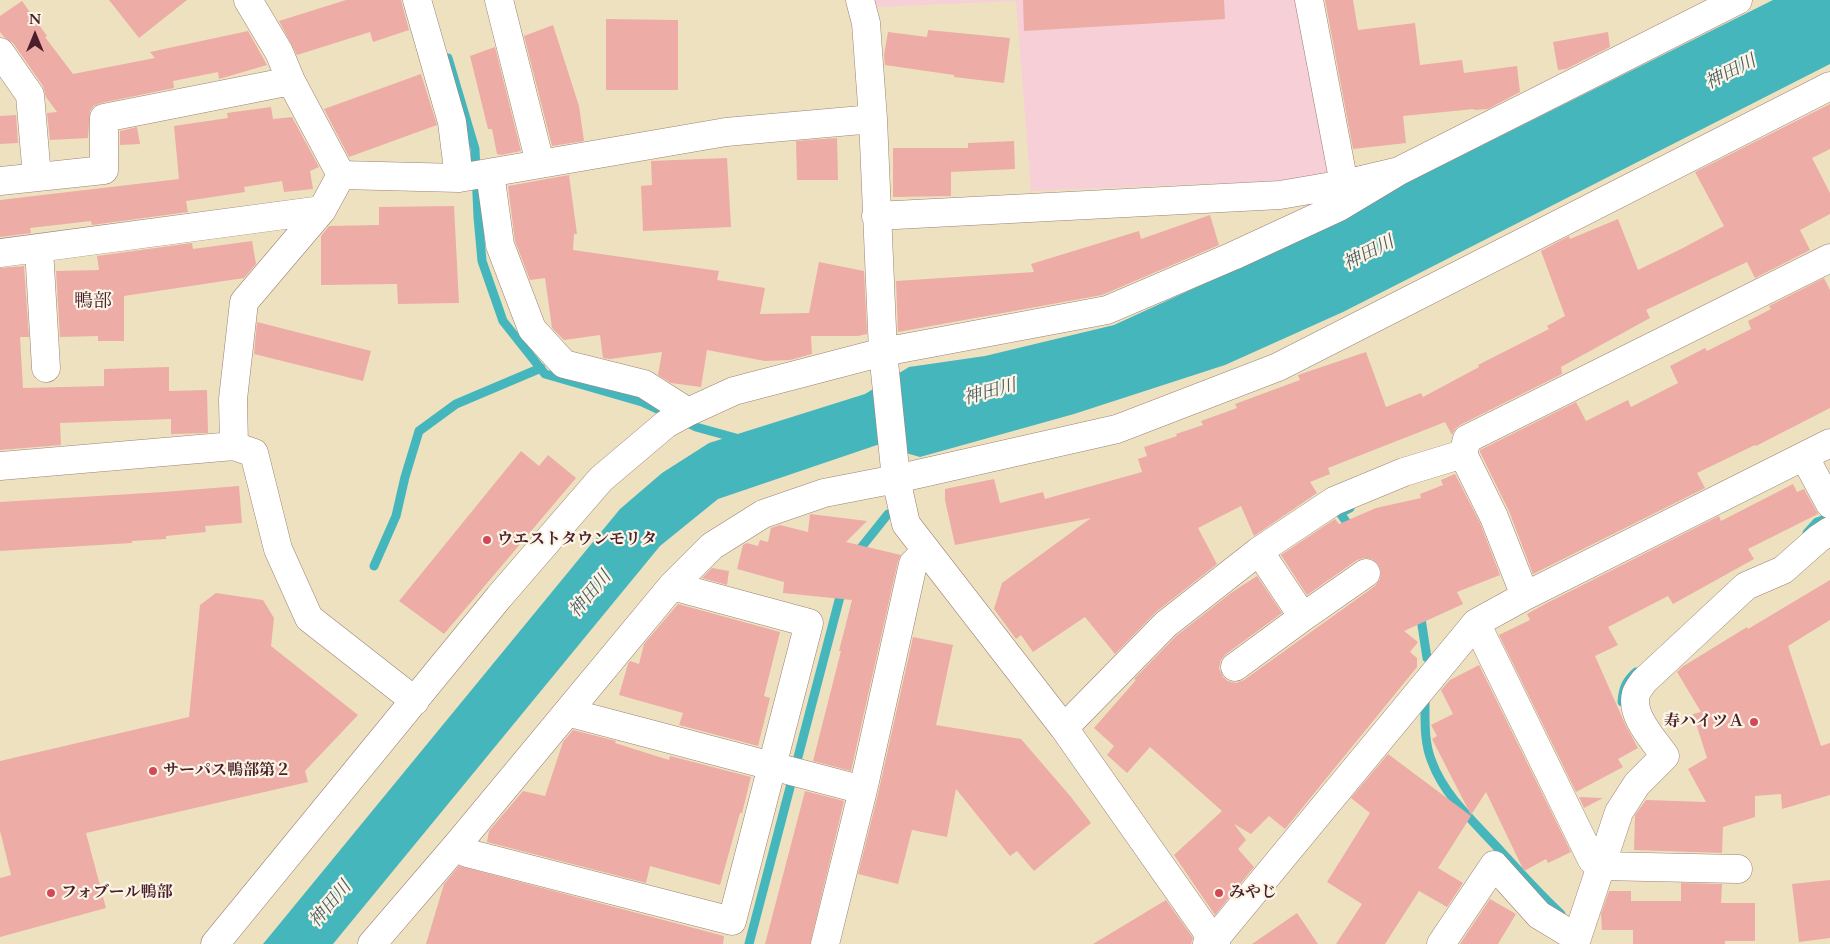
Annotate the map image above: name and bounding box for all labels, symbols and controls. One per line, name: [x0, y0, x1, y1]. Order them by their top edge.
north arrow: [10, 10, 60, 60]
text: N: [29, 10, 41, 29]
water label: 神田川: [1702, 51, 1760, 95]
water label: 神田川: [1340, 232, 1398, 276]
district label: 鴨部: [74, 292, 112, 314]
water label: 神田川: [961, 376, 1019, 410]
place label: ウエストタウンモリタ: [497, 530, 657, 550]
marker: ウエストタウンモリタ: [481, 534, 493, 546]
water label: 神田川: [565, 567, 617, 623]
place label: 寿ハイツＡ: [1664, 712, 1744, 732]
marker: 寿ハイツＡ: [1748, 716, 1760, 728]
place label: サーパス鴨部第２: [163, 761, 291, 781]
marker: サーパス鴨部第２: [147, 765, 159, 777]
water label: 神田川: [305, 877, 357, 933]
place label: フォブール鴨部: [61, 883, 173, 903]
place label: みやじ: [1229, 883, 1277, 903]
marker: フォブール鴨部: [45, 887, 57, 899]
marker: みやじ: [1213, 887, 1225, 899]

